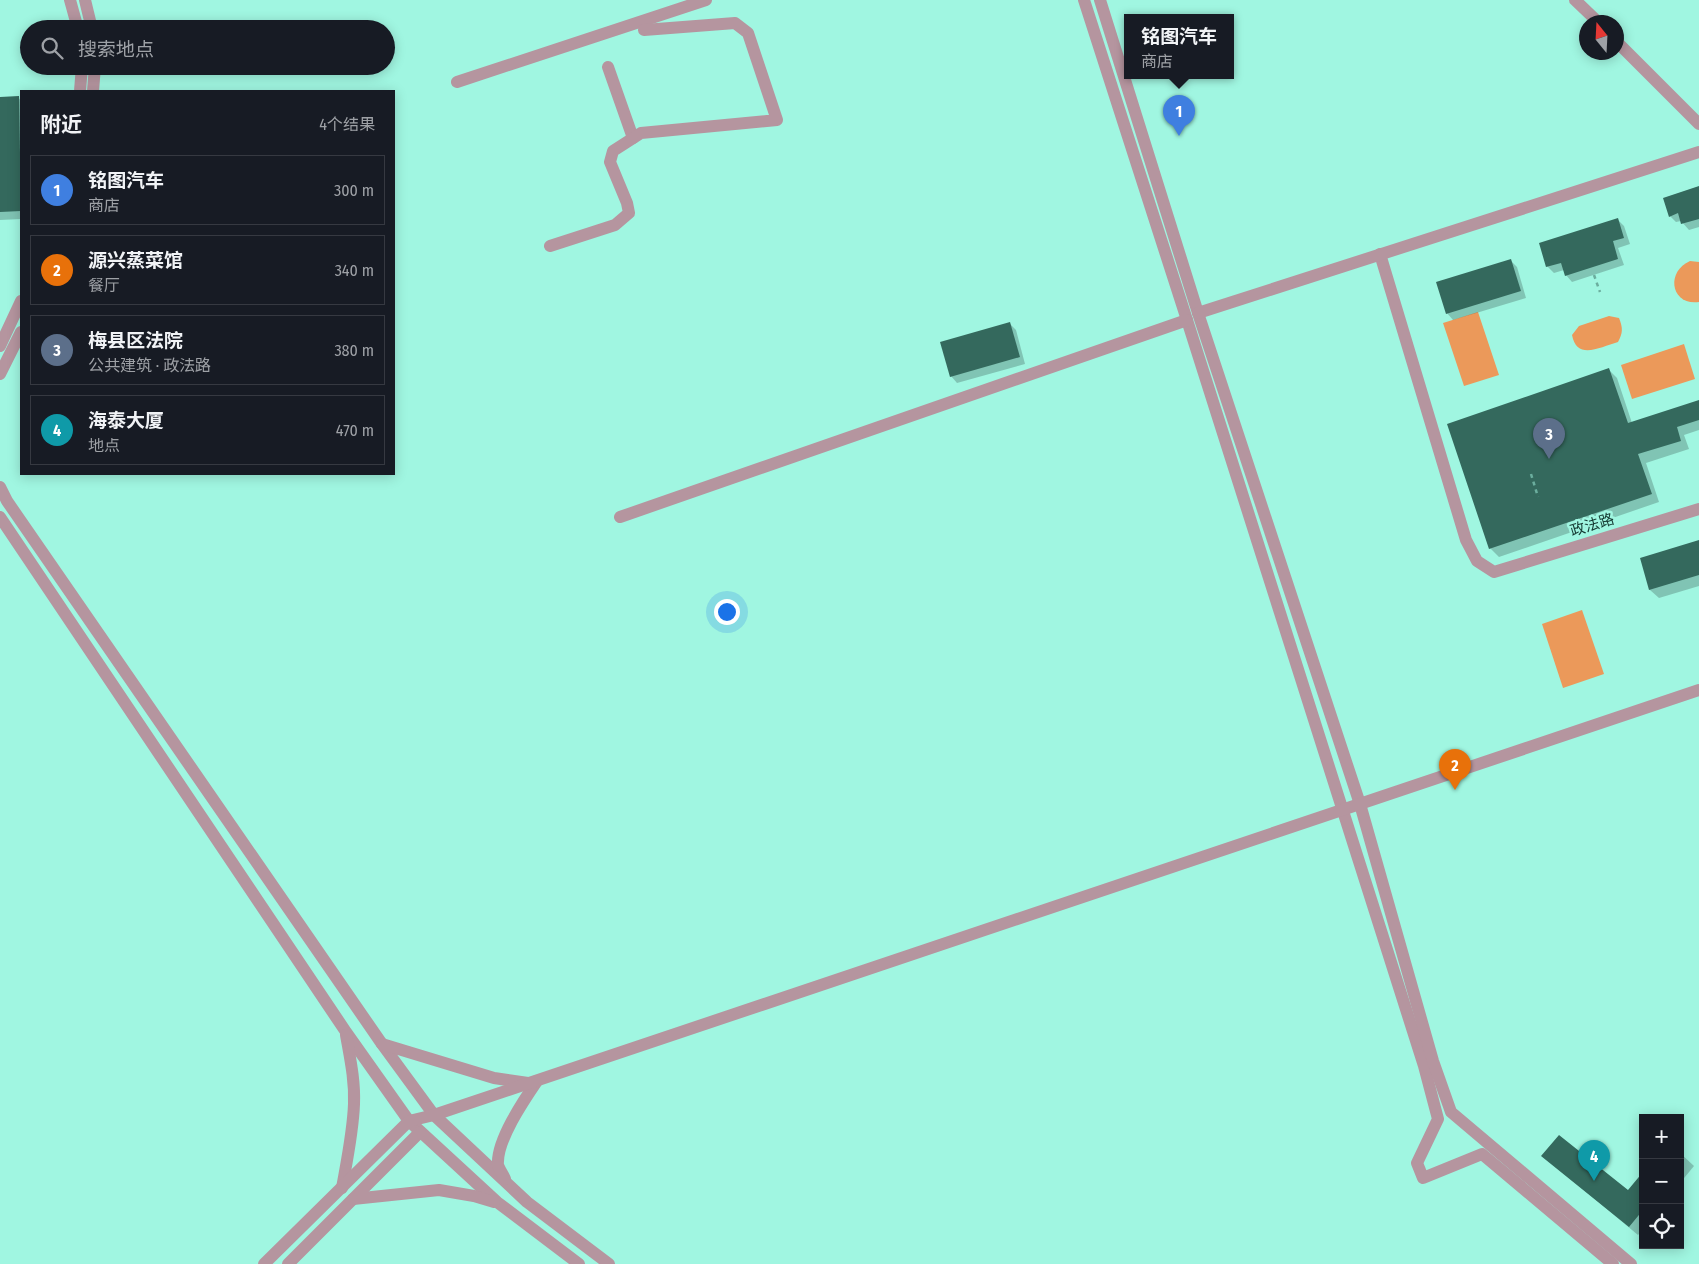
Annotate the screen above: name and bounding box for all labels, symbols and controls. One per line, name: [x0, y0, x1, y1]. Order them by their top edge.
popup: [1124, 14, 1234, 79]
north arrow: [1579, 15, 1624, 60]
search box: [20, 20, 395, 75]
text: 铭图汽车: [1141, 25, 1217, 48]
icon: search: [38, 34, 66, 62]
text: 搜索地点: [78, 38, 154, 61]
text: 商店: [1141, 52, 1173, 71]
pin: 1: [1163, 95, 1195, 136]
text: 附近: [40, 112, 82, 138]
text: 4个结果: [319, 115, 375, 134]
text: 铭图汽车: [88, 169, 164, 192]
text: 1: [54, 181, 60, 200]
text: 300 m: [334, 181, 374, 200]
text: 商店: [88, 196, 120, 215]
text: 源兴蒸菜馆: [88, 249, 183, 272]
text: 2: [53, 261, 61, 280]
text: 340 m: [335, 261, 374, 280]
text: 餐厅: [88, 276, 120, 295]
text: 梅县区法院: [88, 329, 183, 352]
text: 3: [53, 341, 61, 360]
text: 380 m: [334, 341, 374, 360]
text: 公共建筑 · 政法路: [88, 356, 211, 375]
text: 海泰大厦: [88, 409, 164, 432]
pin: 3: [1533, 418, 1565, 459]
text: 4: [53, 421, 61, 440]
text: 470 m: [336, 421, 374, 440]
text: 地点: [88, 436, 120, 455]
street label: 政法路: [1568, 510, 1616, 540]
your location: [714, 599, 740, 625]
pin: 2: [1439, 749, 1471, 790]
map controls: [1639, 1114, 1684, 1249]
button: +: [1639, 1114, 1684, 1159]
pin: 4: [1578, 1140, 1610, 1181]
button: −: [1639, 1159, 1684, 1204]
button: locate: [1639, 1204, 1684, 1249]

